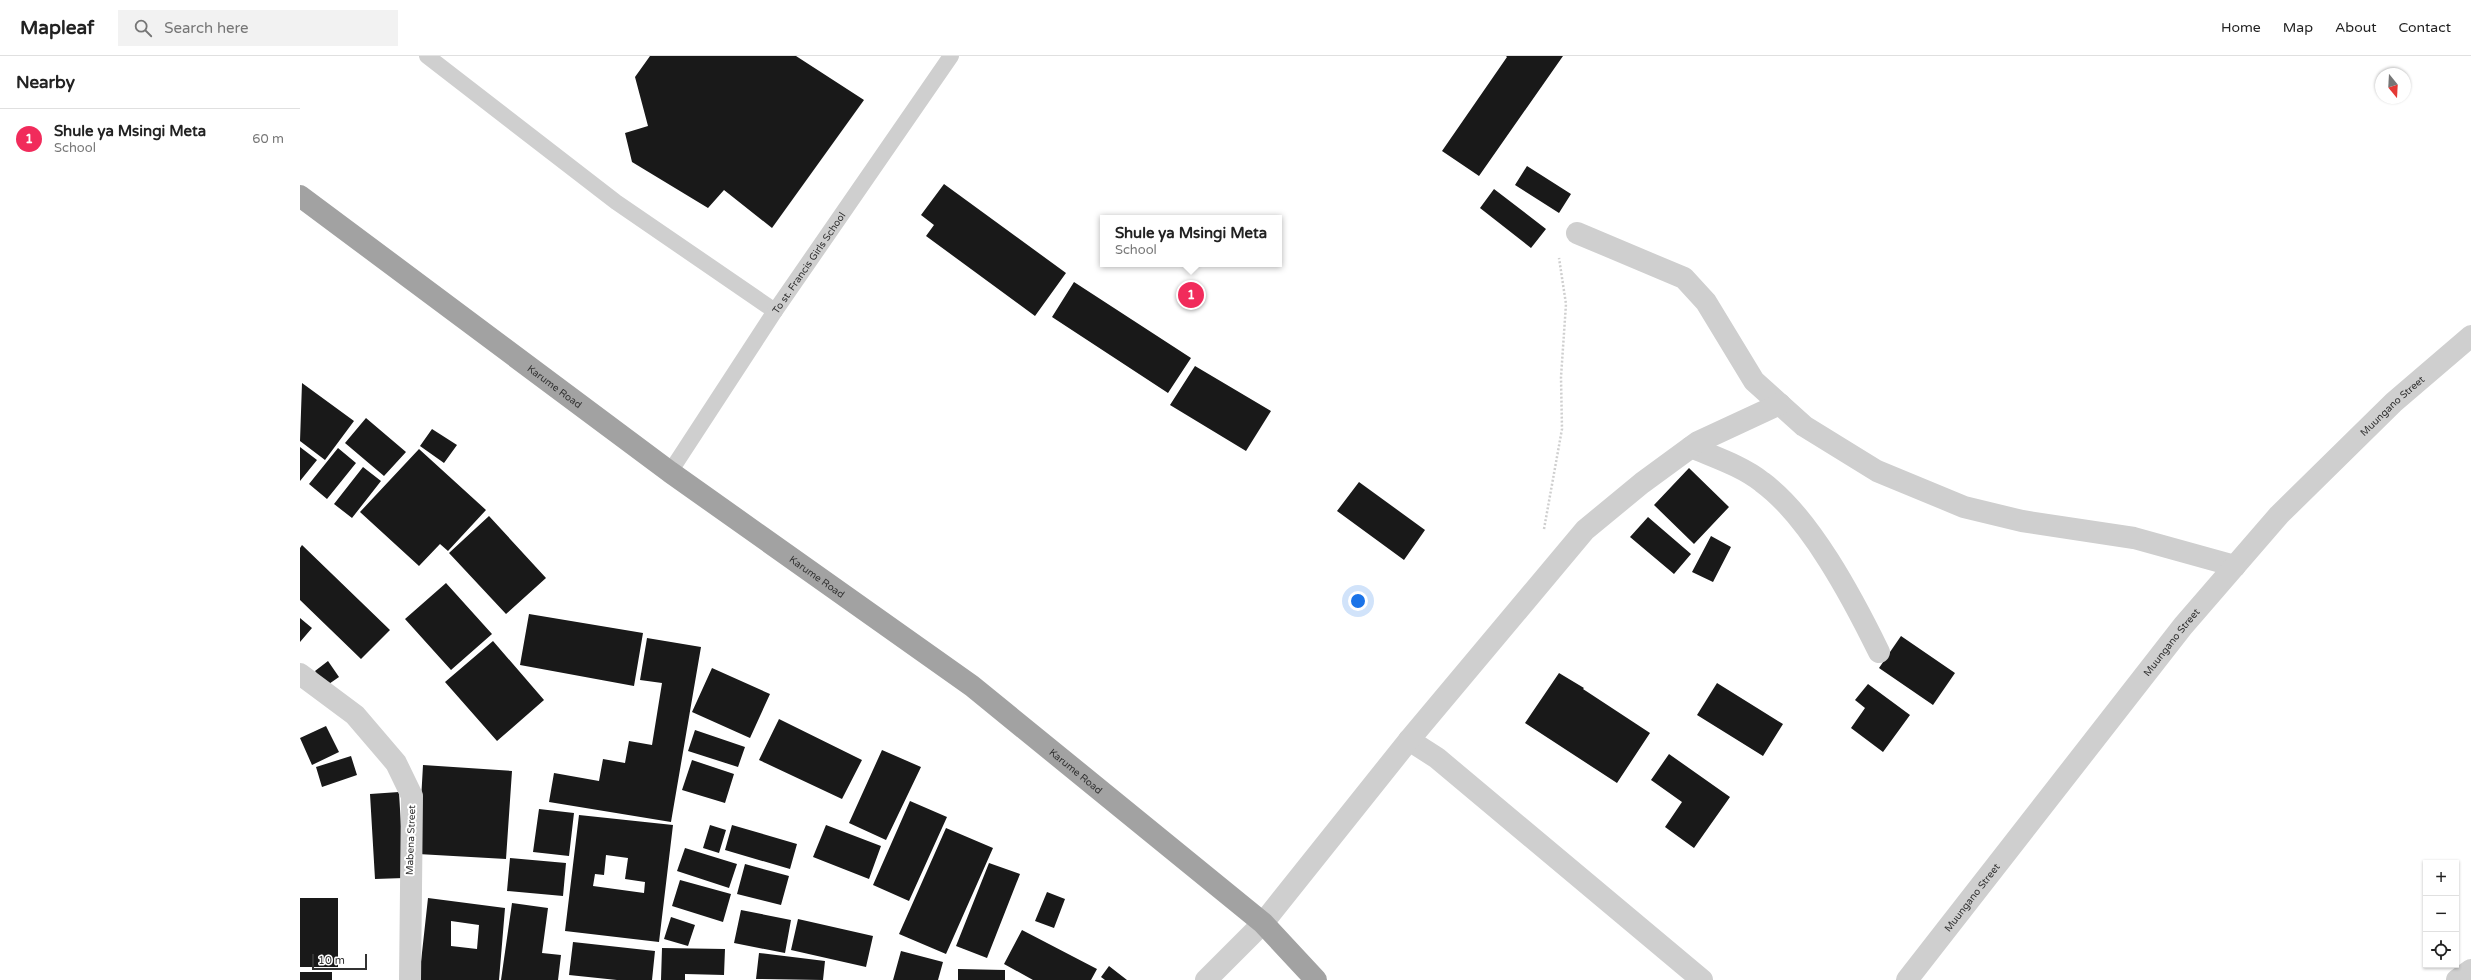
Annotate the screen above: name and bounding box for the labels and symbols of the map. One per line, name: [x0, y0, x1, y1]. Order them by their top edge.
north arrow: [2375, 68, 2411, 104]
street label: To st. Francis Girls School: [770, 210, 848, 316]
pin: 1: [1178, 280, 1204, 310]
street label: Karume Road: [525, 363, 584, 411]
street label: Muungano Street: [2358, 374, 2427, 439]
street label: Karume Road: [787, 553, 847, 601]
your location: [1348, 591, 1368, 611]
street label: Muungano Street: [2141, 606, 2203, 679]
street label: Karume Road: [1047, 746, 1104, 797]
street label: Mabena Street: [404, 805, 418, 875]
street label: Muungano Street: [1942, 861, 2003, 934]
scale bar: [312, 952, 367, 971]

